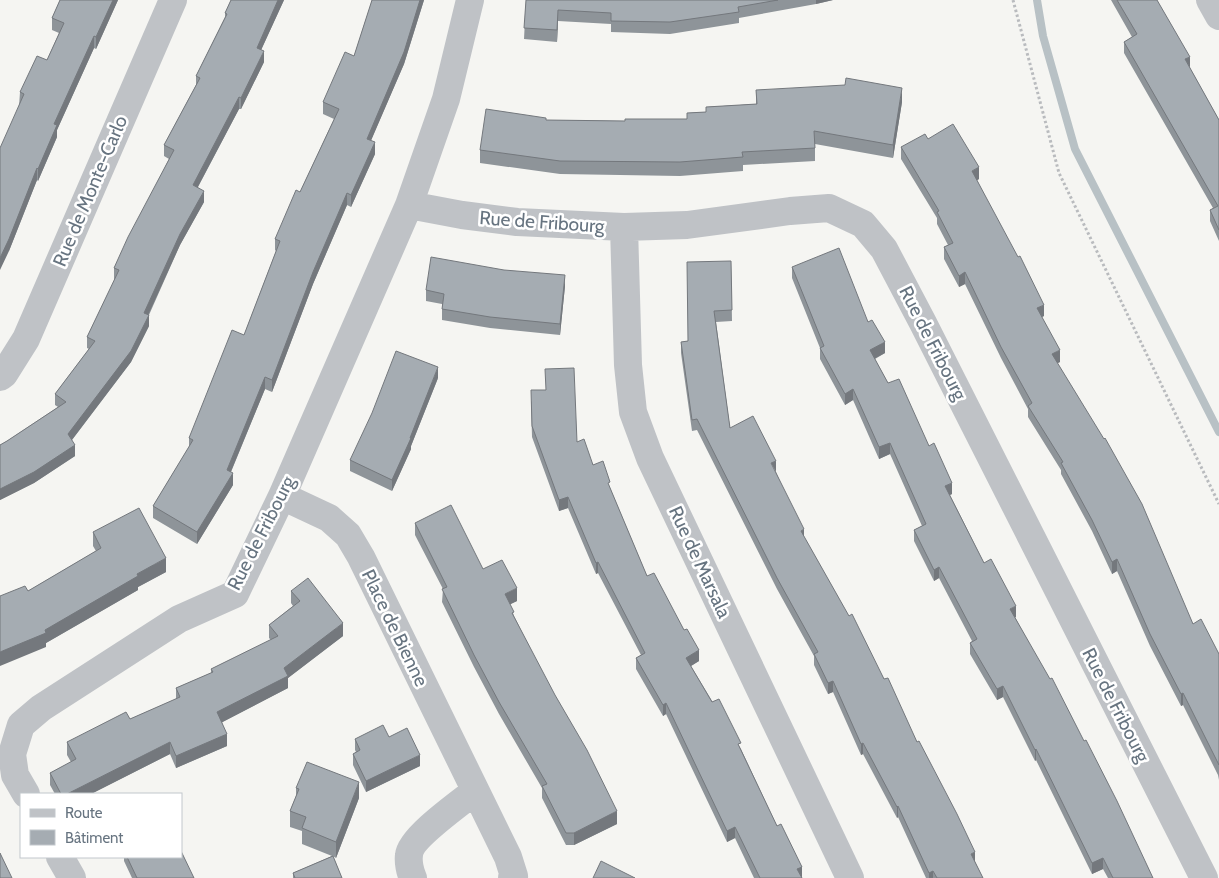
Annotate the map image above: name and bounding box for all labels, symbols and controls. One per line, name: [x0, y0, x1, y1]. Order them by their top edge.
street label: Rue de Monte-Carlo: [48, 112, 132, 270]
street label: Rue de Fribourg: [479, 206, 606, 238]
street label: Rue de Fribourg: [894, 282, 972, 404]
street label: Rue de Fribourg: [222, 472, 300, 594]
street label: Rue de Marsala: [664, 502, 736, 622]
street label: Place de Bienne: [357, 566, 433, 691]
street label: Rue de Fribourg: [1077, 644, 1155, 766]
legend: [20, 793, 182, 858]
text: Route: [65, 804, 103, 822]
text: Bâtiment: [65, 829, 123, 847]

